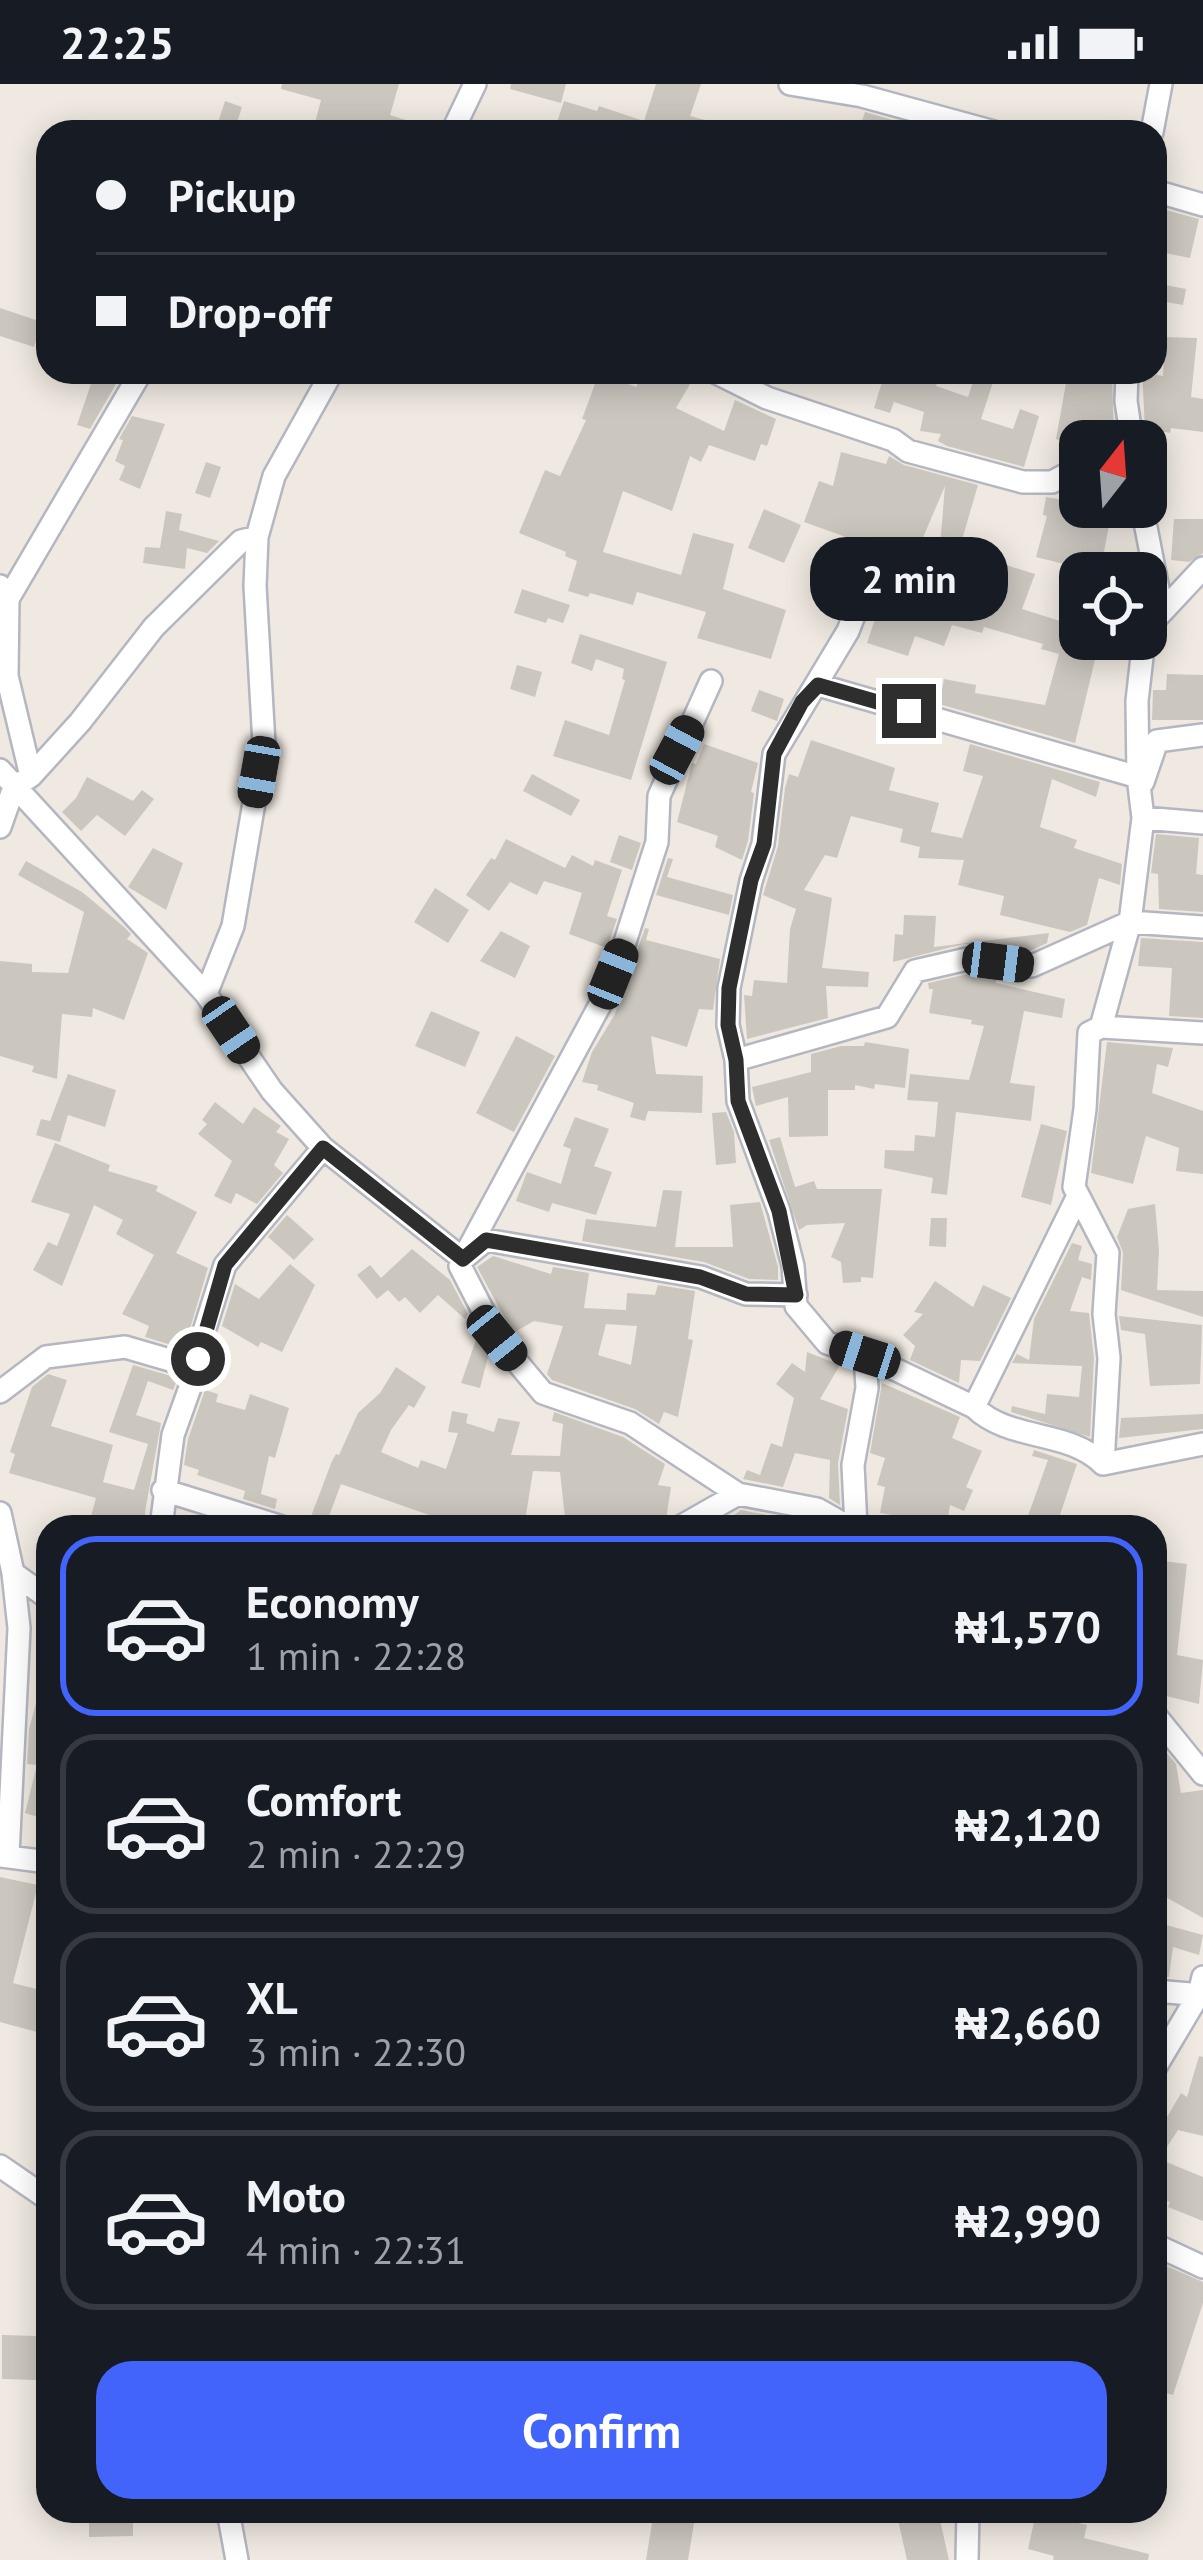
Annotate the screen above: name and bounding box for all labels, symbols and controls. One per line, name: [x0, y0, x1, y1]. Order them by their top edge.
text: 22:25: [60, 13, 174, 71]
text: Pickup: [168, 166, 296, 224]
text: Drop-off: [168, 282, 330, 340]
north arrow: [1059, 420, 1167, 528]
map controls: [1059, 420, 1167, 660]
callout: 2 min: [810, 537, 1008, 621]
button: locate: [1059, 552, 1167, 660]
text: 2 min: [861, 553, 957, 604]
route end: [882, 684, 936, 738]
car: [644, 710, 710, 790]
car: [235, 733, 283, 811]
car: [583, 934, 643, 1014]
car: [960, 940, 1036, 984]
car: [196, 990, 266, 1070]
car: [460, 1299, 534, 1377]
car: [825, 1327, 905, 1383]
route start: [171, 1332, 225, 1386]
icon: car: [102, 1572, 210, 1680]
text: Economy: [246, 1572, 419, 1630]
text: ₦1,570: [955, 1597, 1101, 1655]
text: 1 min · 22:28: [246, 1630, 466, 1681]
icon: car: [102, 1770, 210, 1878]
text: Comfort: [246, 1770, 401, 1828]
text: ₦2,120: [955, 1795, 1101, 1853]
text: 2 min · 22:29: [246, 1828, 466, 1879]
icon: car: [102, 1968, 210, 2076]
text: XL: [246, 1968, 298, 2026]
text: ₦2,660: [955, 1993, 1101, 2051]
text: 3 min · 22:30: [246, 2026, 466, 2077]
icon: car: [102, 2166, 210, 2274]
text: Moto: [246, 2166, 346, 2224]
text: ₦2,990: [955, 2191, 1101, 2249]
text: 4 min · 22:31: [246, 2224, 466, 2275]
button: Confirm: [96, 2361, 1107, 2499]

